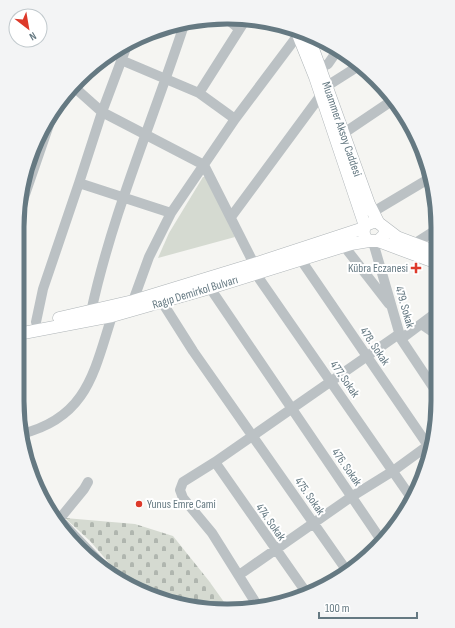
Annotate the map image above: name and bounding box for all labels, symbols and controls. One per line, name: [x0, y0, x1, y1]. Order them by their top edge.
north arrow: [8, 8, 48, 48]
text: N: [27, 29, 39, 43]
street label: Muammer Aksoy Caddesi: [318, 80, 365, 179]
place label: Kübra Eczanesi: [348, 261, 408, 276]
marker: Kübra Eczanesi: [411, 263, 421, 273]
street label: Ragıp Demirkol Bulvarı: [150, 272, 240, 313]
street label: 479. Sokak: [391, 284, 418, 330]
street label: 478. Sokak: [356, 324, 393, 369]
street label: 477. Sokak: [327, 358, 363, 401]
street label: 476. Sokak: [328, 445, 365, 489]
street label: 475. Sokak: [291, 475, 328, 518]
place label: Yunus Emre Cami: [147, 497, 216, 512]
marker: Yunus Emre Cami: [134, 499, 144, 509]
street label: 474. Sokak: [252, 501, 289, 544]
scale bar: [319, 594, 417, 620]
text: 100 m: [325, 601, 350, 616]

